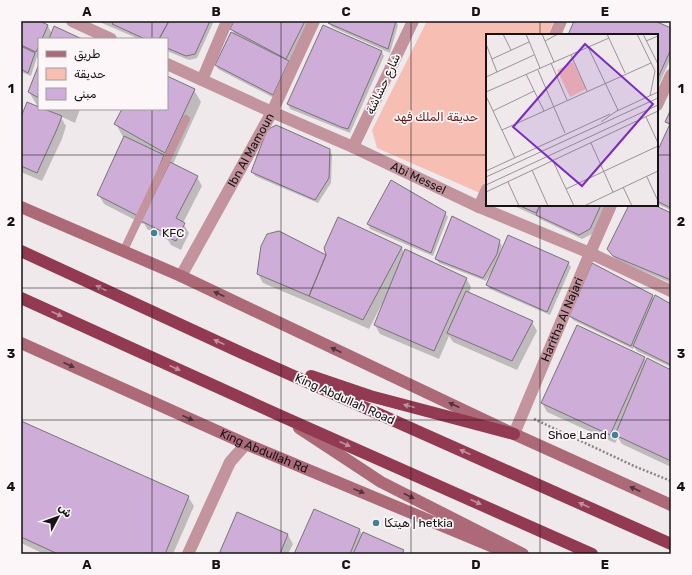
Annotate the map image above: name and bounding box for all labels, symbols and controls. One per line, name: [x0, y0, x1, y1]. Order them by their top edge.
text: A: [82, 4, 92, 19]
text: B: [211, 4, 221, 19]
text: C: [341, 4, 351, 19]
text: D: [471, 4, 481, 19]
text: E: [601, 4, 609, 19]
inset map: [486, 34, 658, 206]
legend: [38, 38, 168, 110]
text: طريق: [74, 47, 100, 62]
street label: شارع حشاشة: [363, 51, 405, 117]
text: حديقة: [74, 67, 106, 81]
text: 1: [8, 81, 14, 96]
text: 1: [678, 81, 684, 96]
text: مبنى: [74, 87, 97, 102]
park label: حديقة الملك فهد: [394, 110, 478, 124]
street label: Ibn Al Mamoun: [225, 111, 277, 190]
street label: Abi Messel: [389, 159, 448, 197]
text: 2: [7, 214, 15, 229]
text: 2: [677, 214, 685, 229]
place label: KFC: [162, 226, 184, 240]
marker: KFC: [149, 228, 159, 238]
street label: Haritha Al Najari: [538, 275, 586, 364]
one-way arrow: [95, 285, 107, 291]
one-way arrow: [213, 291, 225, 297]
one-way arrow: [51, 311, 62, 317]
one-way arrow: [213, 339, 225, 345]
text: 3: [7, 346, 16, 361]
text: 3: [677, 346, 686, 361]
one-way arrow: [331, 347, 342, 353]
one-way arrow: [64, 362, 75, 368]
one-way arrow: [169, 365, 181, 371]
street label: King Abdullah Road: [293, 371, 397, 427]
one-way arrow: [448, 402, 459, 408]
one-way arrow: [402, 403, 414, 409]
one-way arrow: [182, 415, 193, 421]
street label: King Abdullah Rd: [218, 426, 310, 476]
place label: Shoe Land: [548, 428, 607, 442]
marker: Shoe Land: [610, 430, 620, 440]
one-way arrow: [339, 441, 350, 447]
one-way arrow: [460, 449, 471, 455]
text: 4: [7, 479, 16, 494]
text: 4: [677, 479, 686, 494]
one-way arrow: [630, 486, 641, 492]
one-way arrow: [353, 489, 365, 495]
one-way arrow: [403, 493, 415, 499]
north arrow: [38, 497, 78, 537]
one-way arrow: [471, 500, 483, 506]
text: ش: [56, 501, 75, 520]
one-way arrow: [579, 502, 590, 508]
place label: هيتكا | hetkia: [384, 516, 453, 530]
marker: هيتكا | hetkia: [371, 518, 381, 528]
text: A: [82, 557, 92, 572]
text: B: [211, 557, 221, 572]
text: C: [341, 557, 351, 572]
text: D: [471, 557, 481, 572]
text: E: [601, 557, 609, 572]

